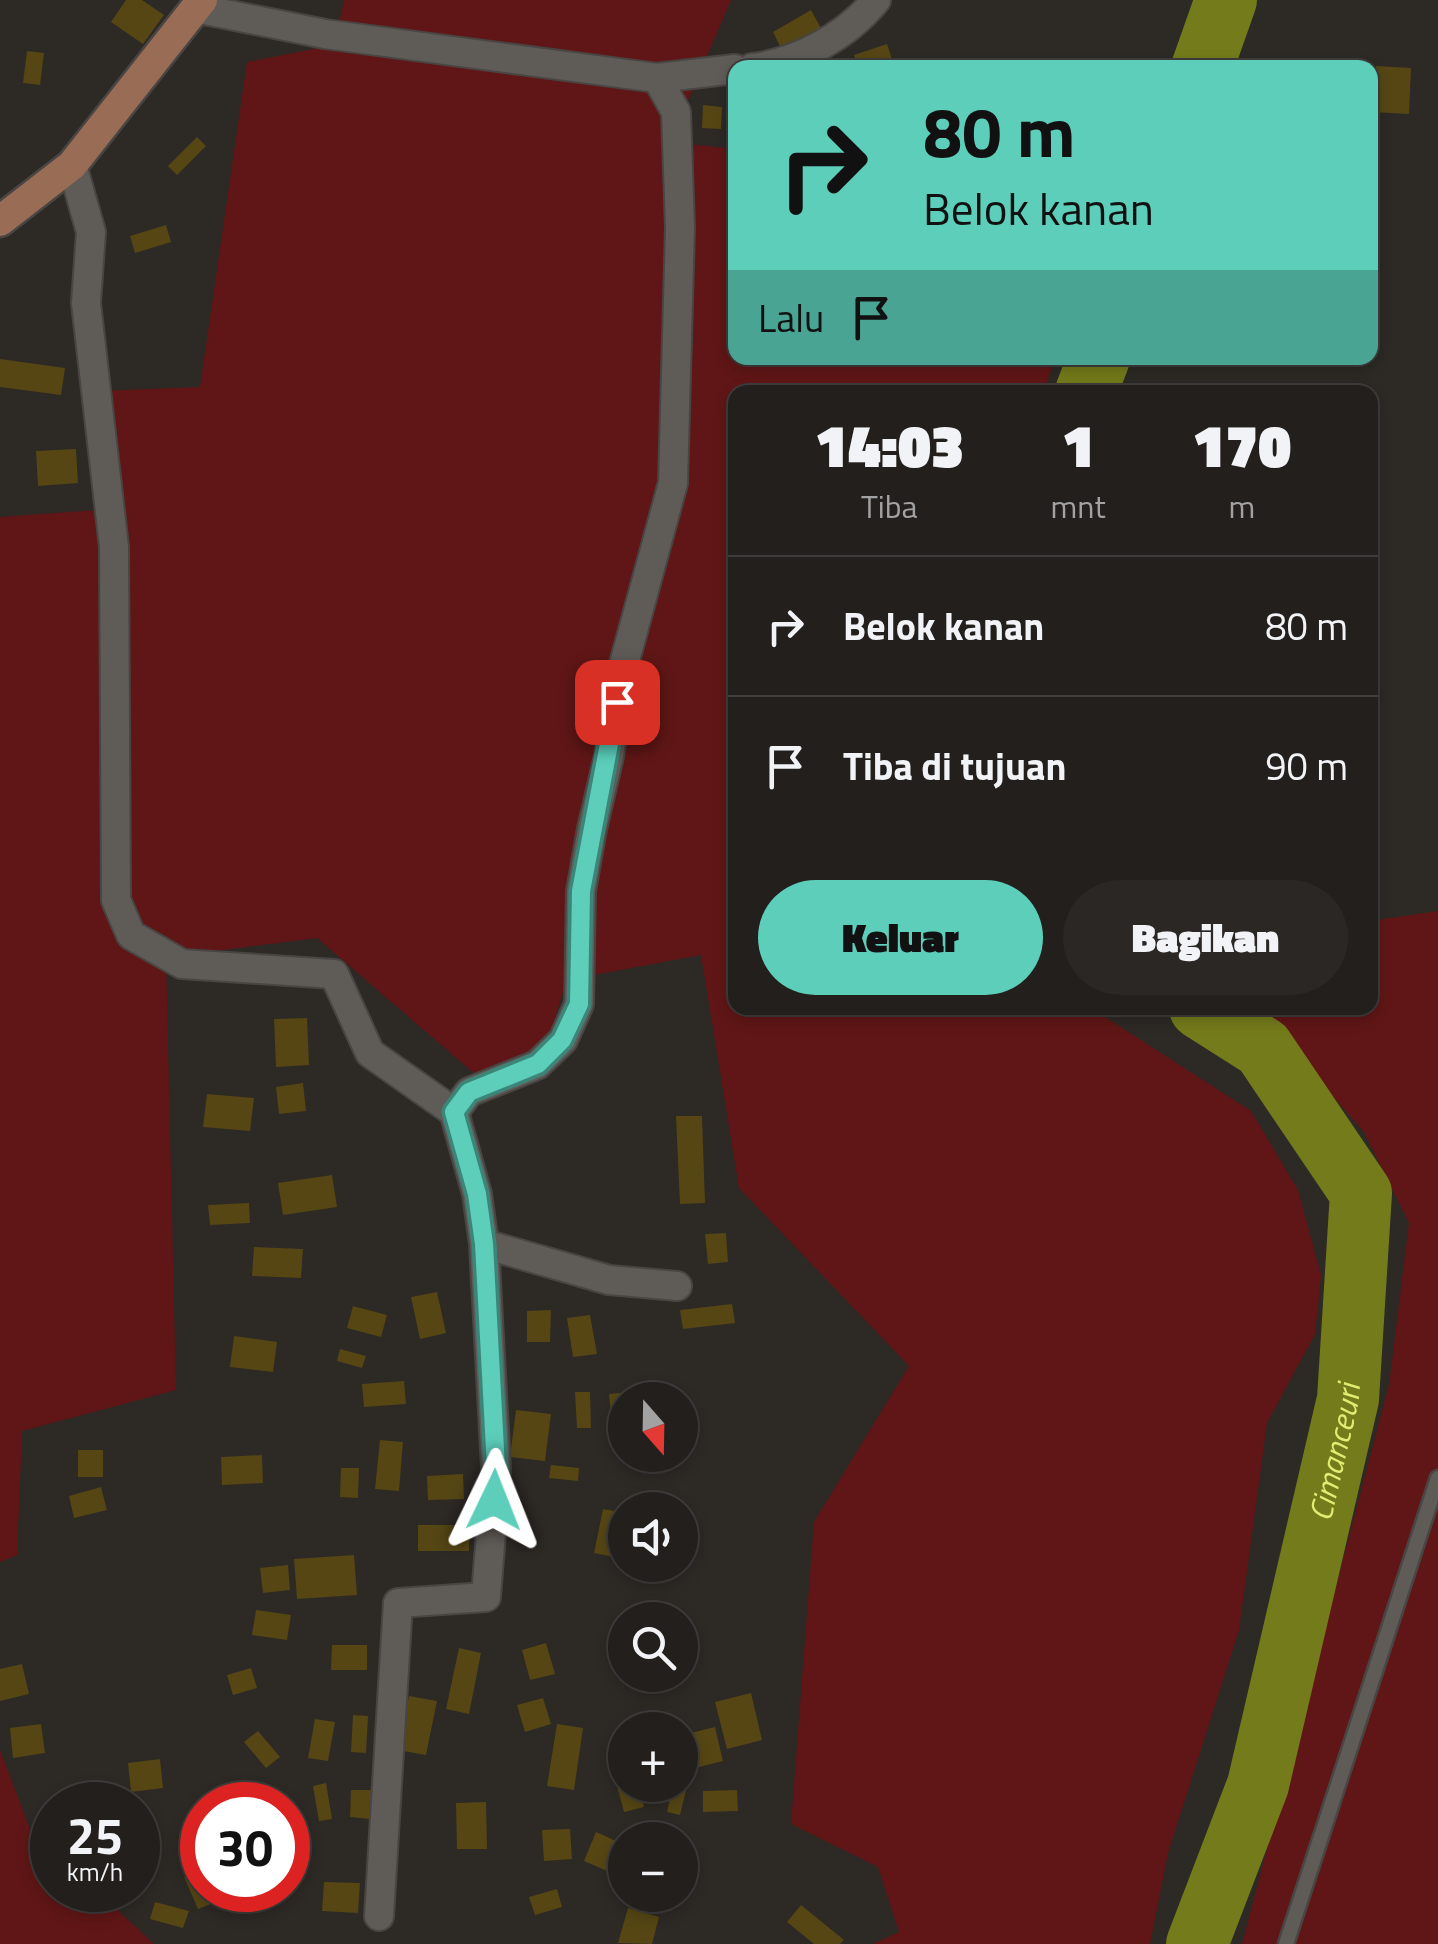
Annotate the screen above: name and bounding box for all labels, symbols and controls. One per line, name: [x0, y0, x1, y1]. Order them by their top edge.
text: 80 m: [923, 78, 1076, 184]
icon: right: [758, 100, 888, 230]
text: Belok kanan: [923, 174, 1154, 242]
text: Lalu: [758, 289, 824, 347]
icon: arrive: [844, 290, 899, 345]
text: 14:03: [815, 399, 964, 490]
text: 1: [1062, 399, 1095, 490]
text: 170: [1192, 399, 1291, 490]
text: Tiba: [861, 482, 918, 530]
text: mnt: [1051, 482, 1106, 530]
text: m: [1228, 482, 1255, 530]
text: Belok kanan: [843, 597, 1044, 655]
text: 80 m: [1265, 597, 1348, 655]
icon: right: [758, 599, 813, 654]
pin: [575, 660, 660, 745]
icon: arrive: [590, 675, 645, 730]
text: Tiba di tujuan: [843, 737, 1066, 795]
text: 90 m: [1265, 737, 1348, 795]
icon: arrive: [758, 739, 813, 794]
button: Keluar: [758, 880, 1043, 995]
button: Bagikan: [1063, 880, 1348, 995]
water label: Cimanceuri: [1295, 1379, 1372, 1525]
north arrow: [608, 1382, 698, 1472]
map controls: [608, 1382, 698, 1912]
position arrow: [442, 1448, 546, 1552]
button: sound: [608, 1492, 698, 1582]
button: search: [608, 1602, 698, 1692]
button: +: [608, 1712, 698, 1802]
speed limit sign: 30: [180, 1782, 310, 1912]
text: 25: [67, 1797, 123, 1873]
button: −: [608, 1822, 698, 1912]
text: km/h: [67, 1853, 123, 1891]

